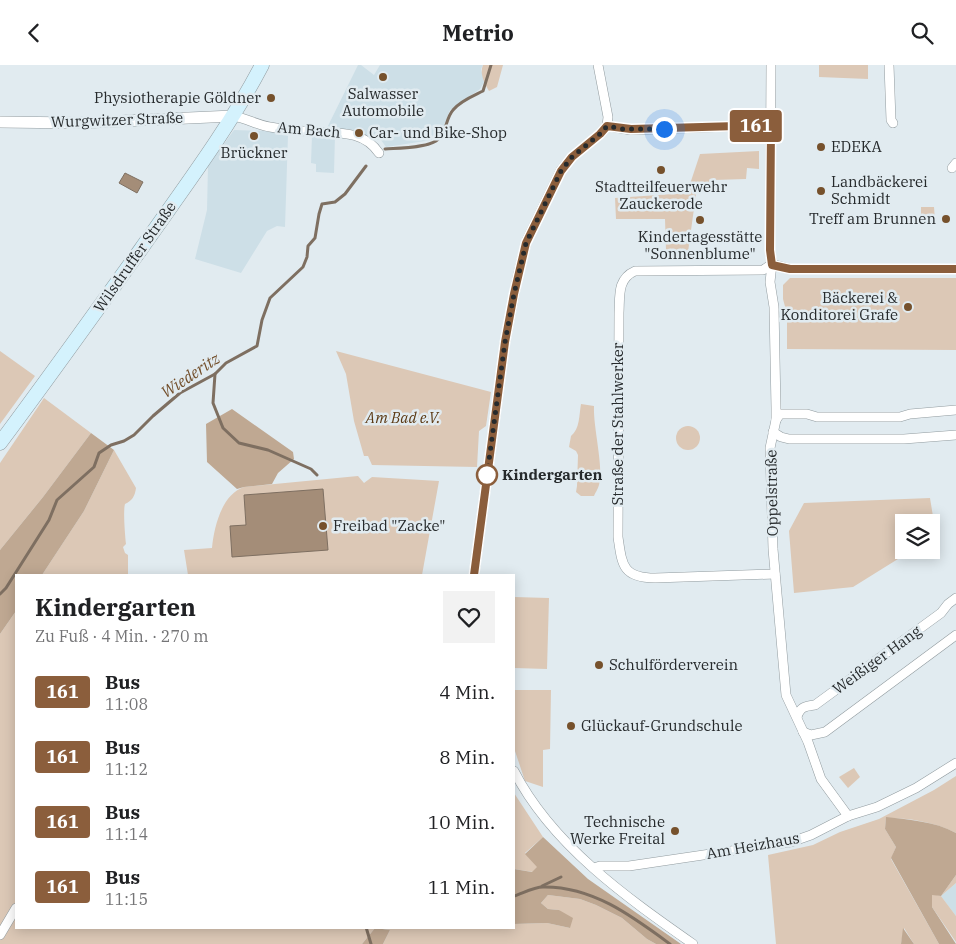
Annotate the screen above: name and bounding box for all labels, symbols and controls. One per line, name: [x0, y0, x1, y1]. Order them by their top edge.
text: Metrio: [442, 18, 514, 47]
icon: back: [20, 19, 48, 47]
icon: search: [908, 19, 936, 47]
marker: Salwasser Automobile: [377, 71, 389, 83]
place label: Salwasser Automobile: [342, 84, 424, 120]
place label: Physiotherapie Göldner: [94, 88, 261, 107]
marker: Physiotherapie Göldner: [265, 92, 277, 104]
street label: Wurgwitzer Straße: [50, 108, 183, 131]
line badge: 161: [727, 110, 785, 142]
text: 161: [740, 114, 772, 137]
street label: Am Bach: [277, 117, 341, 142]
your location: [652, 117, 677, 142]
place label: Car- und Bike-Shop: [369, 123, 507, 142]
marker: Car- und Bike-Shop: [353, 127, 365, 139]
marker: Brückner: [248, 130, 260, 142]
place label: EDEKA: [831, 137, 882, 156]
marker: EDEKA: [815, 141, 827, 153]
place label: Brückner: [220, 143, 288, 162]
marker: Stadtteilfeuerwehr Zauckerode: [655, 164, 667, 176]
place label: Landbäckerei Schmidt: [831, 172, 928, 208]
place label: Stadtteilfeuerwehr Zauckerode: [595, 177, 727, 213]
marker: Landbäckerei Schmidt: [815, 185, 827, 197]
street label: Wilsdruffer Straße: [89, 198, 180, 316]
place label: Treff am Brunnen: [809, 209, 936, 228]
marker: Treff am Brunnen: [940, 213, 952, 225]
marker: Kindertagesstätte "Sonnenblume": [694, 214, 706, 226]
place label: Kindertagesstätte "Sonnenblume": [638, 227, 762, 263]
place label: Bäckerei & Konditorei Grafe: [781, 288, 898, 324]
marker: Bäckerei & Konditorei Grafe: [902, 301, 914, 313]
street label: Straße der Stahlwerker: [608, 342, 627, 506]
water label: Wiederitz: [157, 348, 224, 402]
park label: Am Bad e.V.: [365, 408, 440, 427]
street label: Oppelstraße: [761, 449, 782, 537]
marker: Kindergarten: [476, 464, 498, 486]
place label: Kindergarten: [502, 465, 603, 484]
map controls: [895, 514, 940, 559]
button: layers: [895, 514, 940, 559]
place label: Freibad "Zacke": [333, 516, 446, 535]
marker: Freibad "Zacke": [317, 520, 329, 532]
text: Kindergarten: [35, 591, 196, 623]
button: heart: [443, 591, 495, 643]
street label: Weißiger Hang: [829, 621, 925, 698]
text: Zu Fuß · 4 Min. · 270 m: [35, 626, 209, 646]
place label: Schulförderverein: [609, 655, 738, 674]
marker: Schulförderverein: [593, 659, 605, 671]
text: Bus: [105, 670, 140, 694]
text: 161: [46, 680, 79, 703]
text: 4 Min.: [439, 680, 495, 704]
text: 11:08: [105, 694, 148, 714]
place label: Glückauf-Grundschule: [581, 716, 742, 735]
marker: Glückauf-Grundschule: [565, 720, 577, 732]
text: Bus: [105, 735, 140, 759]
text: 161: [46, 745, 79, 768]
text: 8 Min.: [439, 745, 495, 769]
text: 11:12: [105, 759, 148, 779]
text: Bus: [105, 800, 140, 824]
text: 161: [46, 810, 79, 833]
text: 10 Min.: [428, 810, 495, 834]
place label: Technische Werke Freital: [570, 812, 665, 848]
text: 11:14: [105, 824, 148, 844]
marker: Technische Werke Freital: [669, 825, 681, 837]
street label: Am Heizhaus: [705, 828, 801, 863]
text: Bus: [105, 865, 140, 889]
text: 161: [46, 875, 79, 898]
text: 11 Min.: [428, 875, 495, 899]
text: 11:15: [105, 889, 148, 909]

